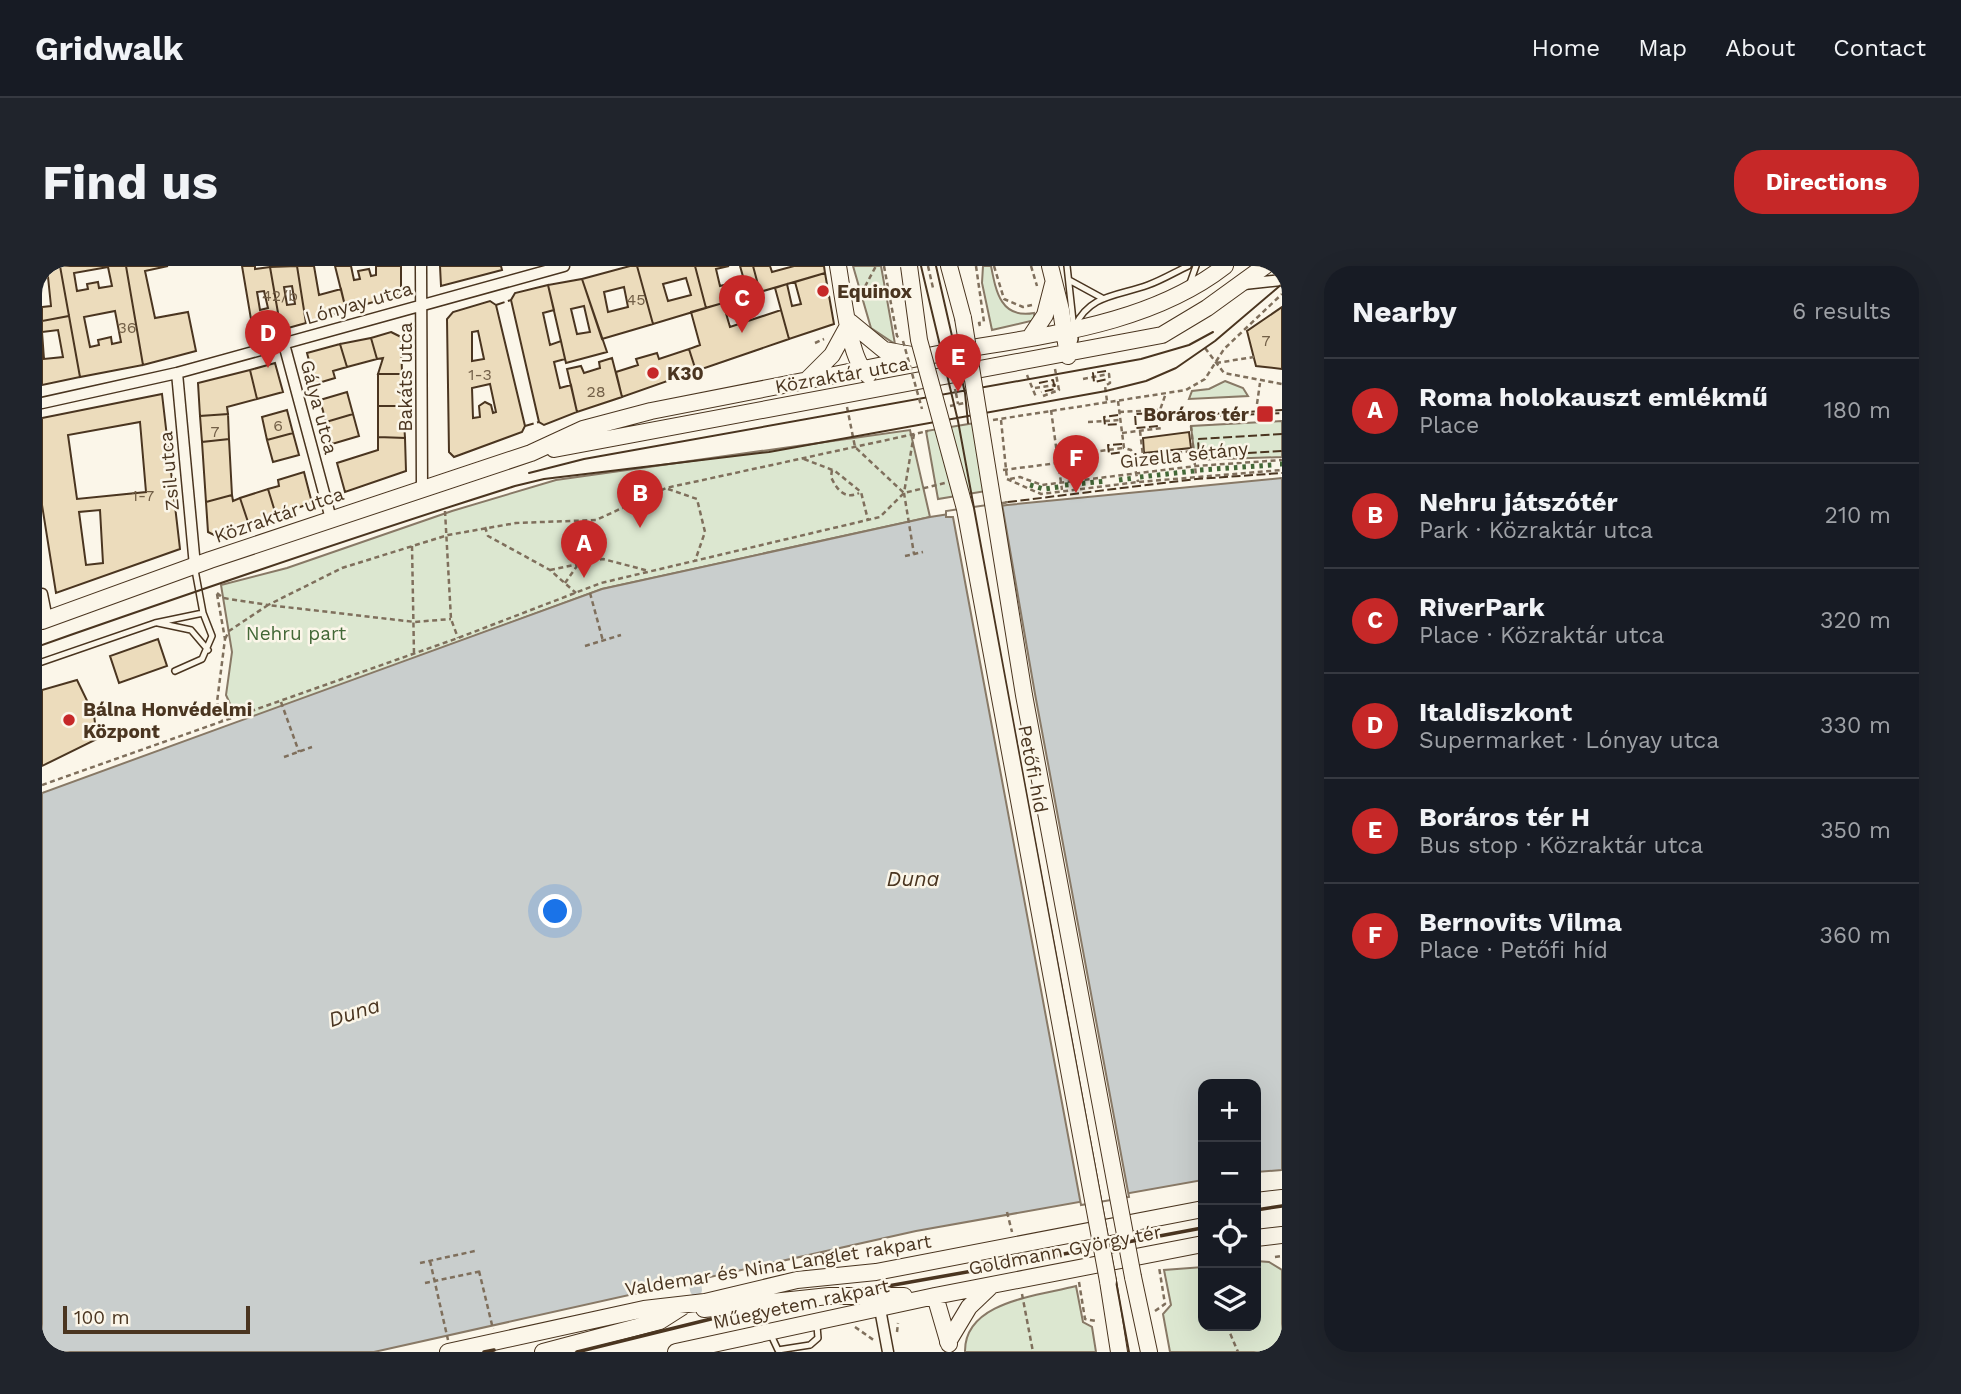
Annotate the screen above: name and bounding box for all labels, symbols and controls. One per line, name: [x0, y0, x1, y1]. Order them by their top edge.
text: Gridwalk: [35, 29, 183, 68]
text: Home: [1532, 34, 1600, 62]
text: Map: [1638, 34, 1687, 62]
text: About: [1725, 34, 1795, 62]
text: Contact: [1833, 34, 1926, 62]
button: Directions: [1734, 150, 1919, 214]
text: Find us: [42, 153, 218, 211]
pin: C: [719, 275, 765, 333]
street label: Lónyay utca: [303, 277, 416, 329]
place label: Equinox: [837, 280, 913, 303]
marker: Equinox: [815, 283, 831, 299]
house number: 42/b: [262, 286, 298, 305]
house number: 45: [626, 290, 646, 309]
text: Nearby: [1352, 294, 1457, 329]
text: 6 results: [1792, 298, 1891, 325]
pin: D: [245, 310, 291, 368]
house number: 36: [117, 318, 137, 337]
street label: Bakáts utca: [394, 322, 417, 432]
house number: 7: [1262, 331, 1271, 350]
pin: E: [935, 334, 981, 392]
street label: Közraktár utca: [773, 352, 911, 398]
street label: Gálya utca: [295, 357, 343, 457]
place label: K30: [667, 362, 704, 385]
house number: 1-3: [468, 365, 492, 384]
marker: K30: [645, 365, 661, 381]
house number: 28: [586, 382, 606, 401]
text: Roma holokauszt emlékmű: [1419, 382, 1768, 412]
text: A: [1367, 397, 1383, 424]
text: 180 m: [1824, 397, 1891, 424]
place label: Boráros tér: [1143, 403, 1250, 426]
marker: Boráros tér: [1255, 404, 1275, 424]
text: Place: [1419, 412, 1479, 439]
house number: 6: [273, 416, 283, 435]
house number: 7: [211, 422, 220, 441]
street label: Zsil utca: [154, 430, 184, 512]
pin: F: [1053, 435, 1099, 493]
street label: Gizella sétány: [1119, 437, 1249, 473]
pin: B: [617, 470, 663, 528]
street label: Közraktár utca: [211, 482, 347, 548]
house number: 1-7: [132, 486, 154, 505]
text: Nehru játszótér: [1419, 487, 1618, 517]
text: B: [1367, 502, 1383, 529]
text: 210 m: [1825, 502, 1891, 529]
text: Park · Közraktár utca: [1419, 517, 1653, 544]
pin: A: [561, 520, 607, 578]
text: RiverPark: [1419, 592, 1545, 622]
text: C: [1367, 607, 1383, 634]
text: 320 m: [1820, 607, 1891, 634]
park label: Nehru part: [246, 622, 346, 645]
text: Place · Közraktár utca: [1419, 622, 1664, 649]
text: Italdiszkont: [1419, 697, 1572, 727]
place label: Bálna Honvédelmi Központ: [83, 698, 252, 743]
marker: Bálna Honvédelmi Központ: [61, 712, 77, 728]
text: D: [1367, 712, 1383, 739]
text: 330 m: [1820, 712, 1891, 739]
street label: Petőfi híd: [1013, 723, 1053, 815]
text: Supermarket · Lónyay utca: [1419, 727, 1719, 754]
text: Boráros tér H: [1419, 802, 1590, 832]
text: E: [1368, 817, 1382, 844]
text: 350 m: [1820, 817, 1891, 844]
text: Bus stop · Közraktár utca: [1419, 832, 1703, 859]
water label: Duna: [887, 866, 939, 891]
your location: [538, 894, 572, 928]
text: Bernovits Vilma: [1419, 907, 1622, 937]
text: F: [1368, 922, 1382, 949]
text: 360 m: [1820, 922, 1891, 949]
text: Place · Petőfi híd: [1419, 937, 1608, 964]
water label: Duna: [325, 992, 383, 1032]
map controls: [1198, 1079, 1261, 1331]
button: +: [1198, 1079, 1261, 1142]
button: −: [1198, 1142, 1261, 1205]
button: locate: [1198, 1205, 1261, 1268]
street label: Goldmann György tér: [967, 1220, 1164, 1280]
street label: Valdemar és Nina Langlet rakpart: [623, 1229, 933, 1301]
button: layers: [1198, 1268, 1261, 1331]
street label: Műegyetem rakpart: [711, 1274, 891, 1334]
scale bar: [63, 1303, 250, 1335]
text: 100 m: [74, 1306, 130, 1329]

